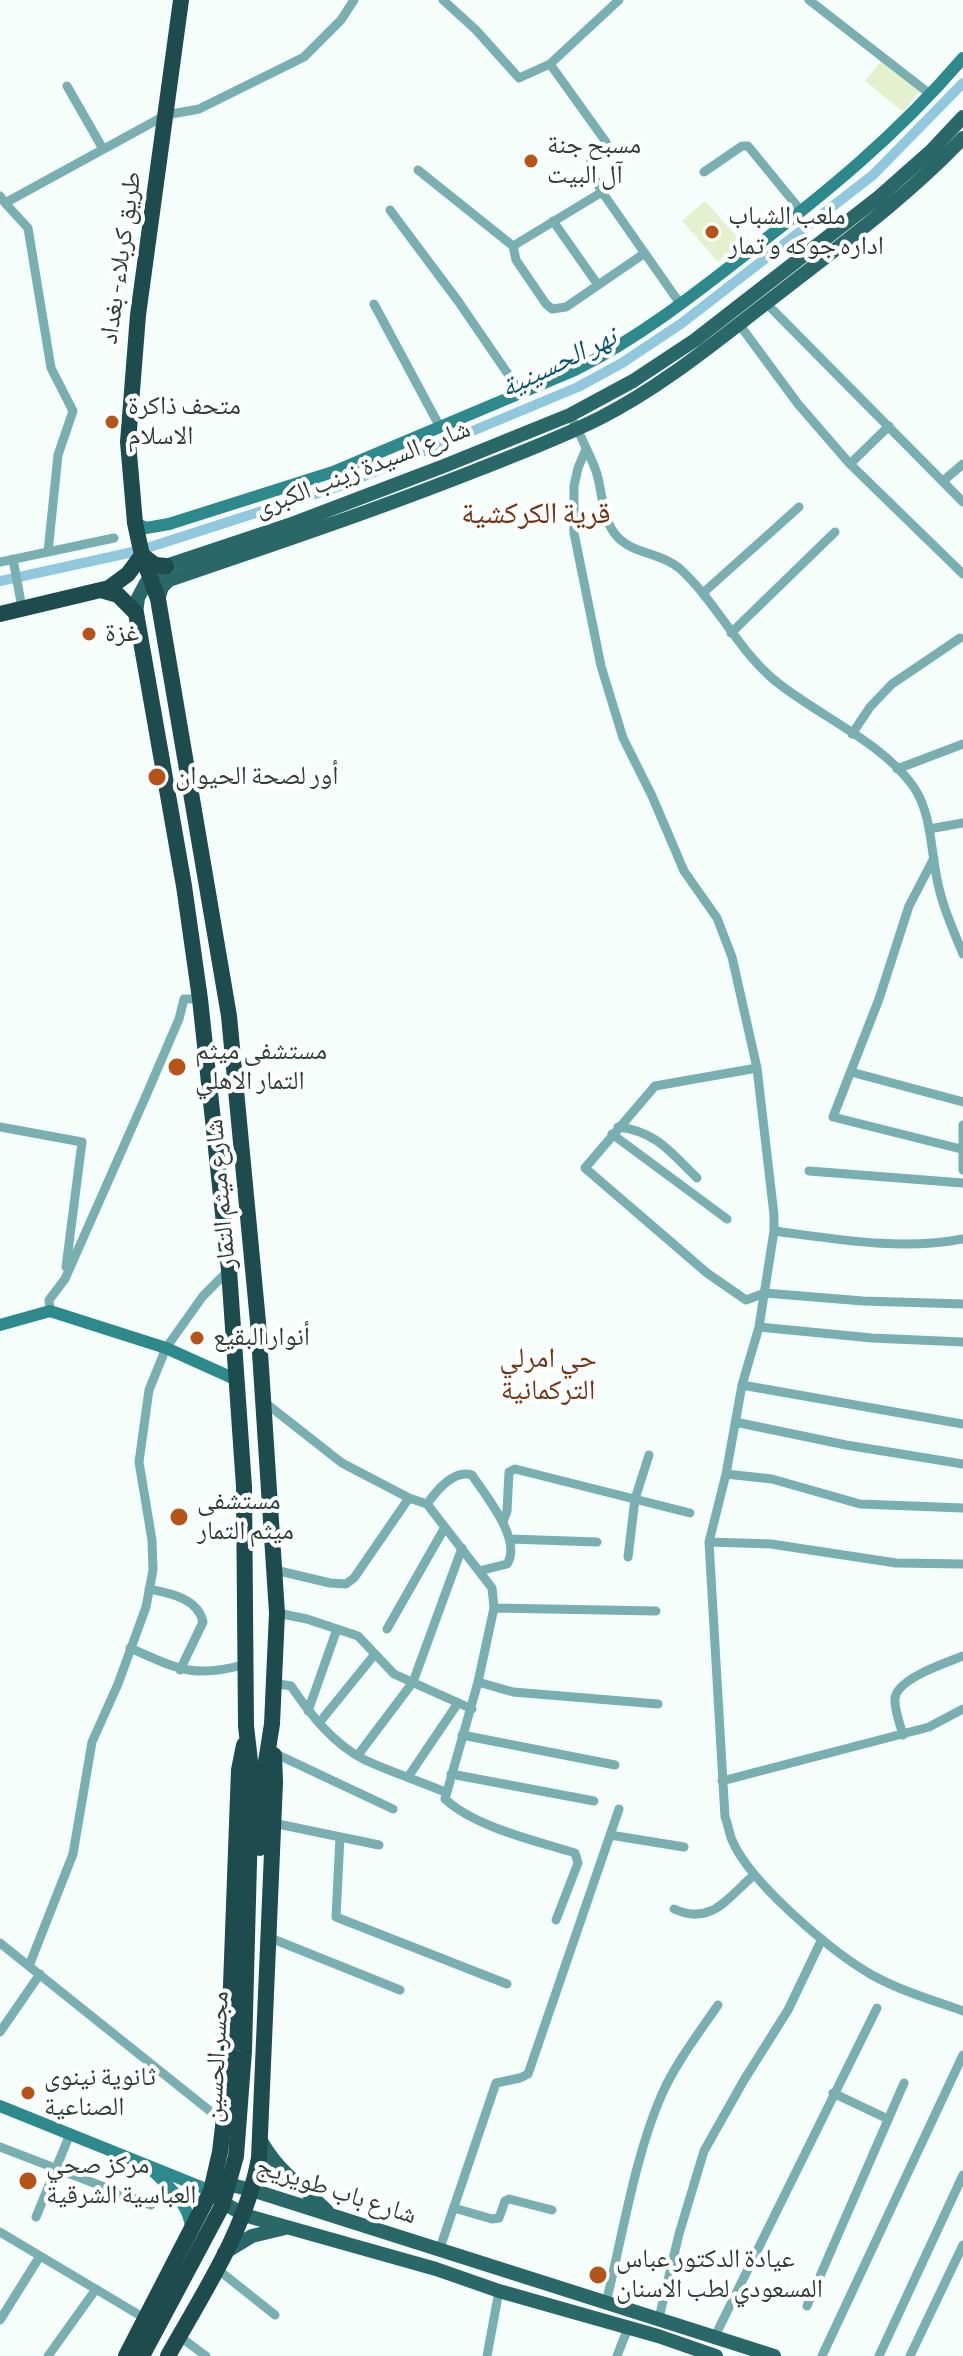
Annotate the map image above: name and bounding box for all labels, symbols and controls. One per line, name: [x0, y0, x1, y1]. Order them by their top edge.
place label: مسبح جنة آل البيت: [547, 130, 641, 192]
marker: مسبح جنة آل البيت: [522, 152, 540, 170]
street label: طريق كربلاء- بغداد: [94, 170, 150, 346]
place label: ملعب الشباب اداره جوكه و تمار: [728, 201, 884, 262]
marker: ملعب الشباب اداره جوكه و تمار: [703, 223, 721, 241]
water label: نهر الحسينية: [496, 322, 622, 406]
place label: متحف ذاكرة الاسلام: [128, 391, 241, 452]
marker: متحف ذاكرة الاسلام: [103, 413, 121, 431]
street label: شارع السيدة زينب الكبرى: [251, 414, 475, 526]
district label: قرية الكركشية: [461, 497, 611, 533]
place label: غزة: [105, 618, 139, 650]
marker: غزة: [80, 625, 98, 643]
place label: أور لصحة الحيوان: [175, 761, 338, 793]
marker: أور لصحة الحيوان: [146, 766, 168, 788]
place label: مستشفى ميثم التمار الاهلي: [195, 1036, 327, 1098]
marker: مستشفى ميثم التمار الاهلي: [166, 1056, 188, 1078]
street label: شارع ميثم التمار: [200, 1118, 244, 1270]
place label: أنوار البقيع: [213, 1322, 310, 1354]
marker: أنوار البقيع: [188, 1329, 206, 1347]
district label: حي امرلي التركمانية: [499, 1343, 597, 1409]
place label: مستشفى ميثم التمار: [197, 1486, 294, 1548]
marker: مستشفى ميثم التمار: [168, 1506, 190, 1528]
street label: مجسر الحسين: [199, 1990, 237, 2124]
place label: ثانوية نينوى الصناعية: [44, 2062, 156, 2124]
marker: ثانوية نينوى الصناعية: [19, 2084, 37, 2102]
place label: مركز صحي العباسية الشرقية: [46, 2150, 196, 2212]
street label: شارع باب طويريج: [252, 2151, 420, 2233]
marker: مركز صحي العباسية الشرقية: [17, 2170, 39, 2192]
place label: عيادة الدكتور عباس المسعودي لطب الاسنان: [616, 2244, 823, 2306]
marker: عيادة الدكتور عباس المسعودي لطب الاسنان: [587, 2264, 609, 2286]

